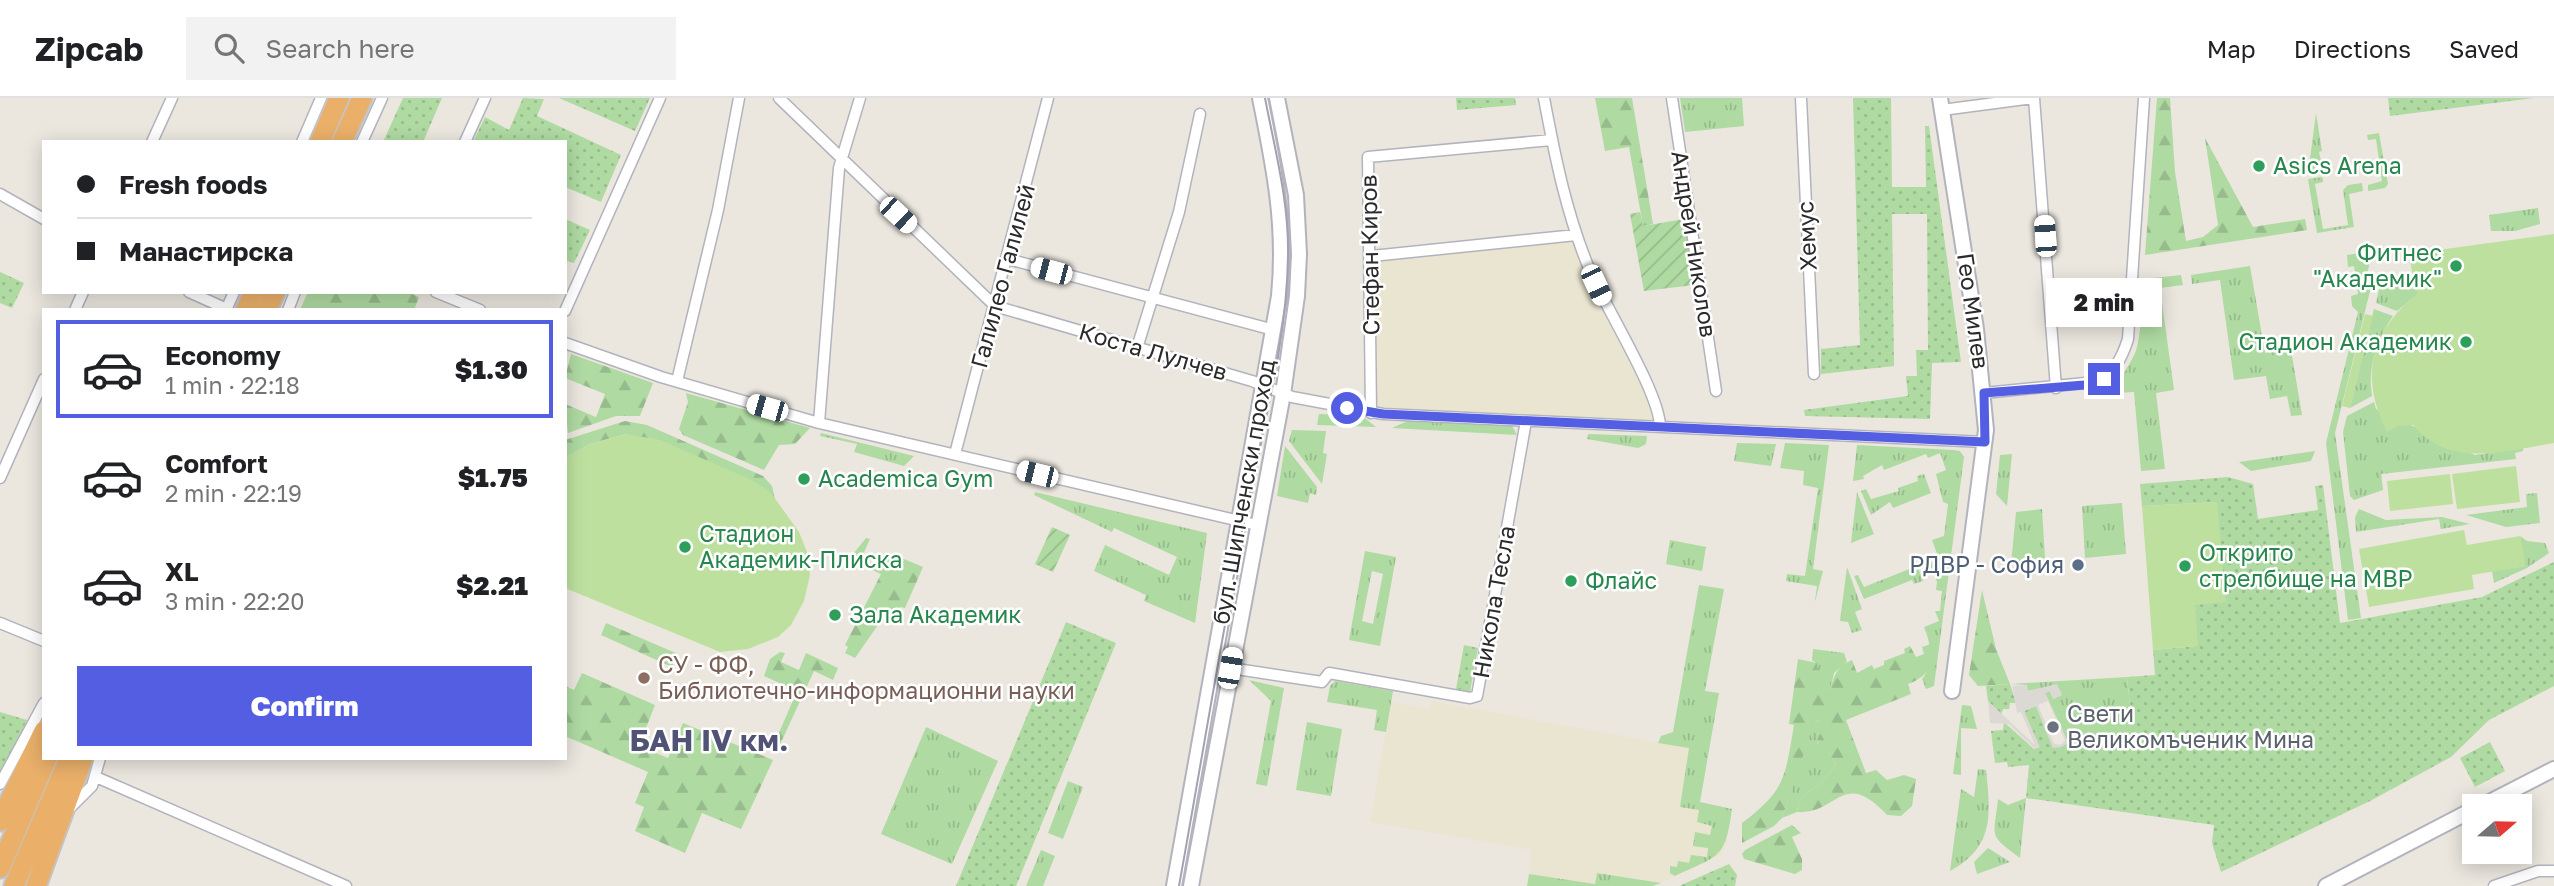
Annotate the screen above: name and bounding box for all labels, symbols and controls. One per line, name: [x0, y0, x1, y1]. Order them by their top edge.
search box: [186, 17, 676, 80]
text: Zipcab: [35, 29, 144, 68]
icon: search: [210, 29, 248, 67]
text: Search here: [266, 33, 415, 64]
text: Map: [2207, 34, 2256, 63]
text: Directions: [2294, 34, 2411, 63]
text: Saved: [2449, 34, 2519, 63]
street label: Андрей Николов: [1666, 148, 1724, 339]
place label: Asics Arena: [2273, 151, 2402, 179]
marker: Asics Arena: [2251, 158, 2267, 174]
text: Fresh foods: [119, 169, 267, 200]
street label: Стефан Киров: [1354, 174, 1384, 336]
street label: Галилео Галилей: [964, 181, 1040, 371]
car: [876, 193, 921, 237]
street label: Хемус: [1790, 201, 1822, 272]
car: [2034, 214, 2057, 258]
text: Манастирска: [119, 236, 293, 267]
place label: Фитнес "Академик": [2313, 238, 2442, 292]
street label: Гео Милев: [1952, 251, 1996, 371]
car: [1028, 255, 1075, 287]
marker: Фитнес "Академик": [2448, 258, 2464, 274]
car: [1578, 262, 1615, 308]
callout: 2 min: [2046, 278, 2162, 327]
text: 2 min: [2074, 288, 2134, 316]
street label: Коста Лулчев: [1076, 317, 1231, 386]
place label: Стадион Академик: [2239, 327, 2452, 355]
marker: Стадион Академик: [2458, 334, 2474, 350]
icon: car: [81, 338, 144, 401]
text: Economy: [165, 340, 281, 371]
text: $1.30: [455, 354, 528, 385]
street label: бул. Шипченски проход: [1206, 357, 1280, 626]
route end: [2088, 363, 2120, 395]
text: 1 min · 22:18: [165, 371, 300, 399]
car: [744, 392, 791, 424]
route start: [1331, 392, 1363, 424]
icon: car: [81, 446, 144, 509]
text: Comfort: [165, 448, 268, 479]
car: [1015, 459, 1060, 489]
text: $1.75: [458, 462, 528, 493]
place label: Academica Gym: [818, 464, 993, 492]
marker: Academica Gym: [796, 471, 812, 487]
text: 2 min · 22:19: [165, 479, 302, 507]
place label: Стадион Академик-Плиска: [699, 519, 903, 573]
street label: Никола Тесла: [1466, 523, 1520, 680]
place label: Открито стрелбище на МВР: [2199, 538, 2413, 592]
marker: Стадион Академик-Плиска: [677, 539, 693, 555]
place label: РДВР - София: [1909, 550, 2064, 578]
icon: car: [81, 554, 144, 617]
text: XL: [165, 556, 199, 587]
marker: РДВР - София: [2070, 557, 2086, 573]
marker: Открито стрелбище на МВР: [2177, 558, 2193, 574]
place label: Флайс: [1585, 566, 1657, 594]
text: $2.21: [456, 570, 528, 601]
marker: Флайс: [1563, 573, 1579, 589]
text: 3 min · 22:20: [165, 587, 304, 615]
place label: Зала Академик: [849, 600, 1021, 628]
marker: Зала Академик: [827, 607, 843, 623]
car: [1217, 645, 1244, 691]
place label: СУ - ФФ, Библиотечно-информационни науки: [658, 650, 1075, 704]
button: Confirm: [77, 666, 532, 746]
marker: СУ - ФФ, Библиотечно-информационни науки: [636, 670, 652, 686]
place label: Свети Великомъченик Мина: [2067, 699, 2314, 753]
marker: Свети Великомъченик Мина: [2045, 719, 2061, 735]
district label: БАН IV км.: [629, 722, 789, 758]
north arrow: [2462, 794, 2532, 864]
map controls: [2462, 794, 2532, 864]

